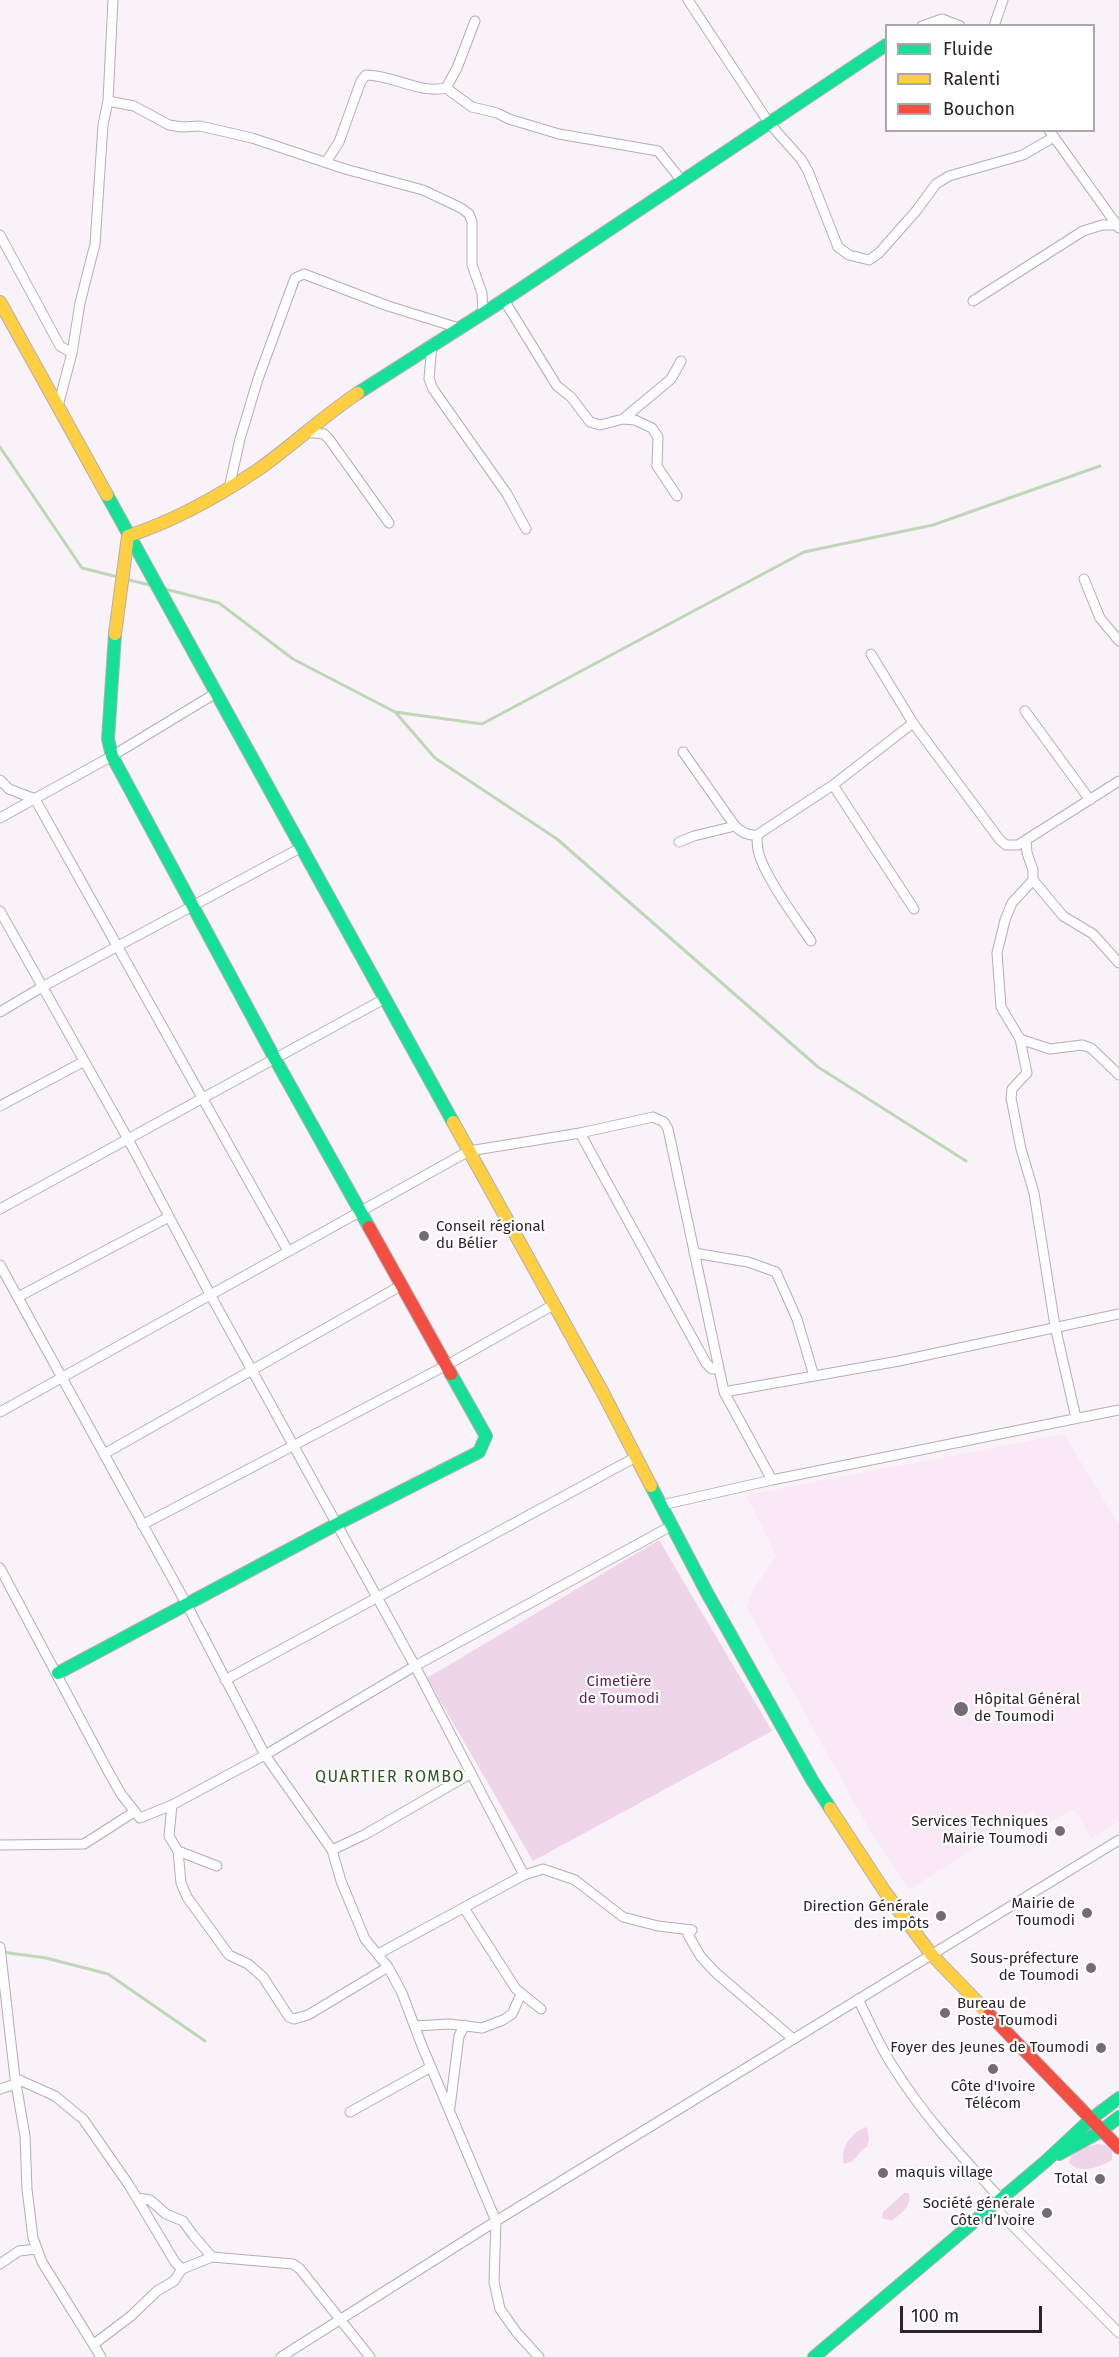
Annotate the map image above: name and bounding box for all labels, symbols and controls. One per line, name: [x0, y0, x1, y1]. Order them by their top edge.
legend: [885, 24, 1095, 132]
text: Fluide: [943, 38, 993, 60]
text: Ralenti: [943, 68, 1000, 90]
text: Bouchon: [943, 98, 1015, 120]
place label: Conseil régional du Bélier: [436, 1218, 545, 1253]
marker: Conseil régional du Bélier: [417, 1229, 431, 1243]
park label: Cimetière de Toumodi: [579, 1673, 659, 1708]
place label: Hôpital Général de Toumodi: [974, 1691, 1080, 1726]
marker: Hôpital Général de Toumodi: [952, 1700, 970, 1718]
district label: QUARTIER ROMBO: [315, 1768, 465, 1788]
place label: Services Techniques Mairie Toumodi: [911, 1813, 1048, 1848]
marker: Services Techniques Mairie Toumodi: [1053, 1824, 1067, 1838]
place label: Mairie de Toumodi: [1012, 1895, 1075, 1930]
place label: Direction Générale des impôts: [803, 1898, 929, 1933]
marker: Mairie de Toumodi: [1080, 1906, 1094, 1920]
marker: Direction Générale des impôts: [934, 1909, 948, 1923]
place label: Sous-préfecture de Toumodi: [970, 1950, 1079, 1985]
marker: Sous-préfecture de Toumodi: [1084, 1961, 1098, 1975]
place label: Bureau de Poste Toumodi: [957, 1995, 1058, 2030]
marker: Bureau de Poste Toumodi: [938, 2006, 952, 2020]
place label: Foyer des Jeunes de Toumodi: [890, 2039, 1089, 2057]
marker: Foyer des Jeunes de Toumodi: [1094, 2041, 1108, 2055]
marker: Côte d'Ivoire Télécom: [986, 2062, 1000, 2076]
place label: Côte d'Ivoire Télécom: [951, 2078, 1035, 2113]
place label: maquis village: [895, 2164, 993, 2182]
marker: maquis village: [876, 2166, 890, 2180]
place label: Total: [1055, 2170, 1088, 2188]
marker: Total: [1093, 2172, 1107, 2186]
place label: Société générale Côte d’Ivoire: [923, 2195, 1035, 2230]
marker: Société générale Côte d’Ivoire: [1040, 2206, 1054, 2220]
scale bar: [903, 2294, 1046, 2332]
text: 100 m: [911, 2305, 959, 2327]

